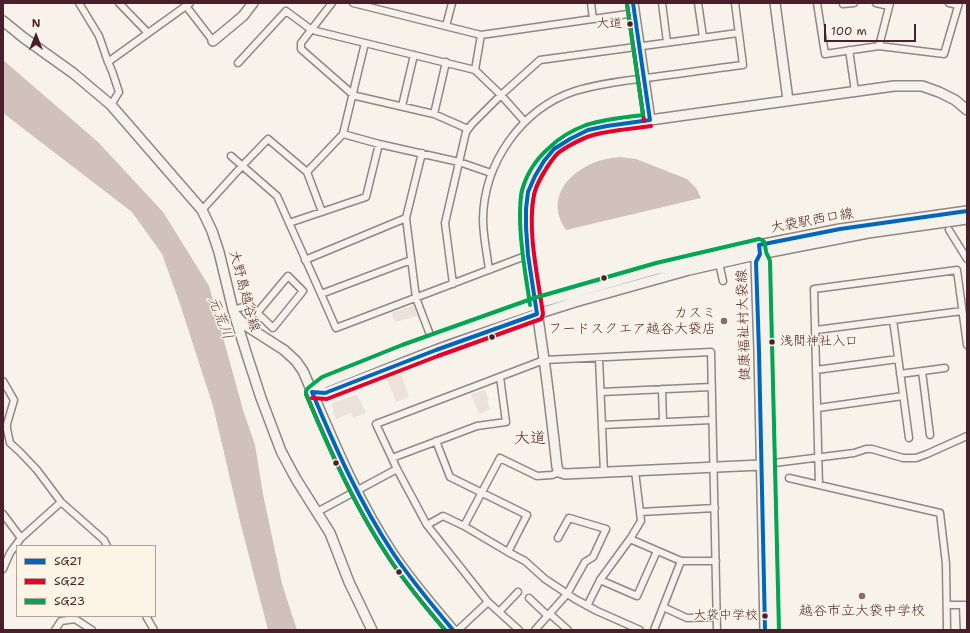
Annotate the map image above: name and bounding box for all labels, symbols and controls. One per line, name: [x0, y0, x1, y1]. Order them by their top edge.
north arrow: [16, 16, 56, 56]
text: N: [32, 16, 40, 31]
place label: 大道: [596, 16, 622, 32]
scale bar: [826, 16, 918, 42]
marker: 大道: [625, 19, 635, 29]
text: 100 m: [831, 23, 867, 39]
street label: 大袋駅西口線: [769, 205, 855, 237]
street label: 大野島越谷線: [225, 248, 263, 334]
street label: 健康福祉村大袋線: [734, 269, 754, 381]
unlabelled marker: [599, 273, 609, 283]
water label: 元荒川: [204, 294, 236, 342]
place label: カスミ フードスクエア越谷大袋店: [548, 305, 716, 338]
marker: カスミ フードスクエア越谷大袋店: [719, 316, 729, 326]
unlabelled marker: [487, 332, 497, 342]
place label: 浅間神社入口: [780, 334, 858, 350]
marker: 浅間神社入口: [767, 337, 777, 347]
district label: 大道: [514, 429, 546, 449]
unlabelled marker: [331, 458, 341, 468]
legend: [16, 545, 156, 617]
text: SG21: [54, 553, 82, 569]
unlabelled marker: [394, 567, 404, 577]
text: SG22: [54, 573, 85, 589]
marker: 越谷市立大袋中学校: [857, 591, 867, 601]
text: SG23: [54, 593, 85, 609]
place label: 越谷市立大袋中学校: [799, 603, 925, 619]
place label: 大袋中学校: [693, 608, 758, 624]
marker: 大袋中学校: [760, 611, 770, 621]

